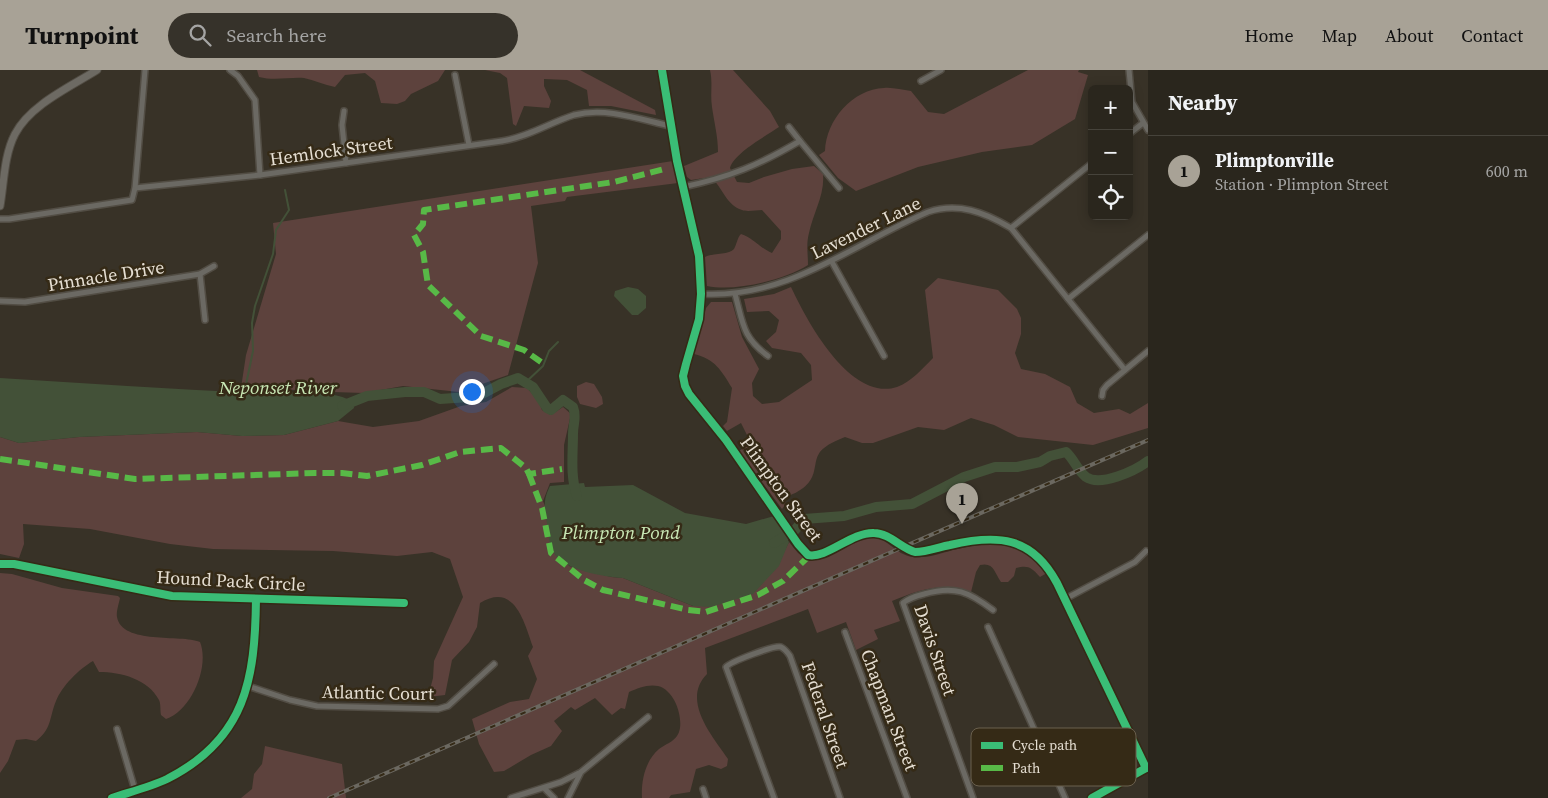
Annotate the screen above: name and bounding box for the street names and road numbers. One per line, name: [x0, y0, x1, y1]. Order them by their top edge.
street label: Hemlock Street: [268, 130, 394, 171]
street label: Lavender Lane: [807, 190, 925, 265]
street label: Pinnacle Drive: [46, 254, 166, 297]
street label: Plimpton Street: [735, 431, 828, 547]
street label: Hound Pack Circle: [156, 564, 306, 597]
street label: Davis Street: [908, 601, 963, 699]
street label: Chapman Street: [855, 645, 924, 774]
street label: Federal Street: [796, 658, 855, 771]
street label: Atlantic Court: [322, 679, 434, 706]

